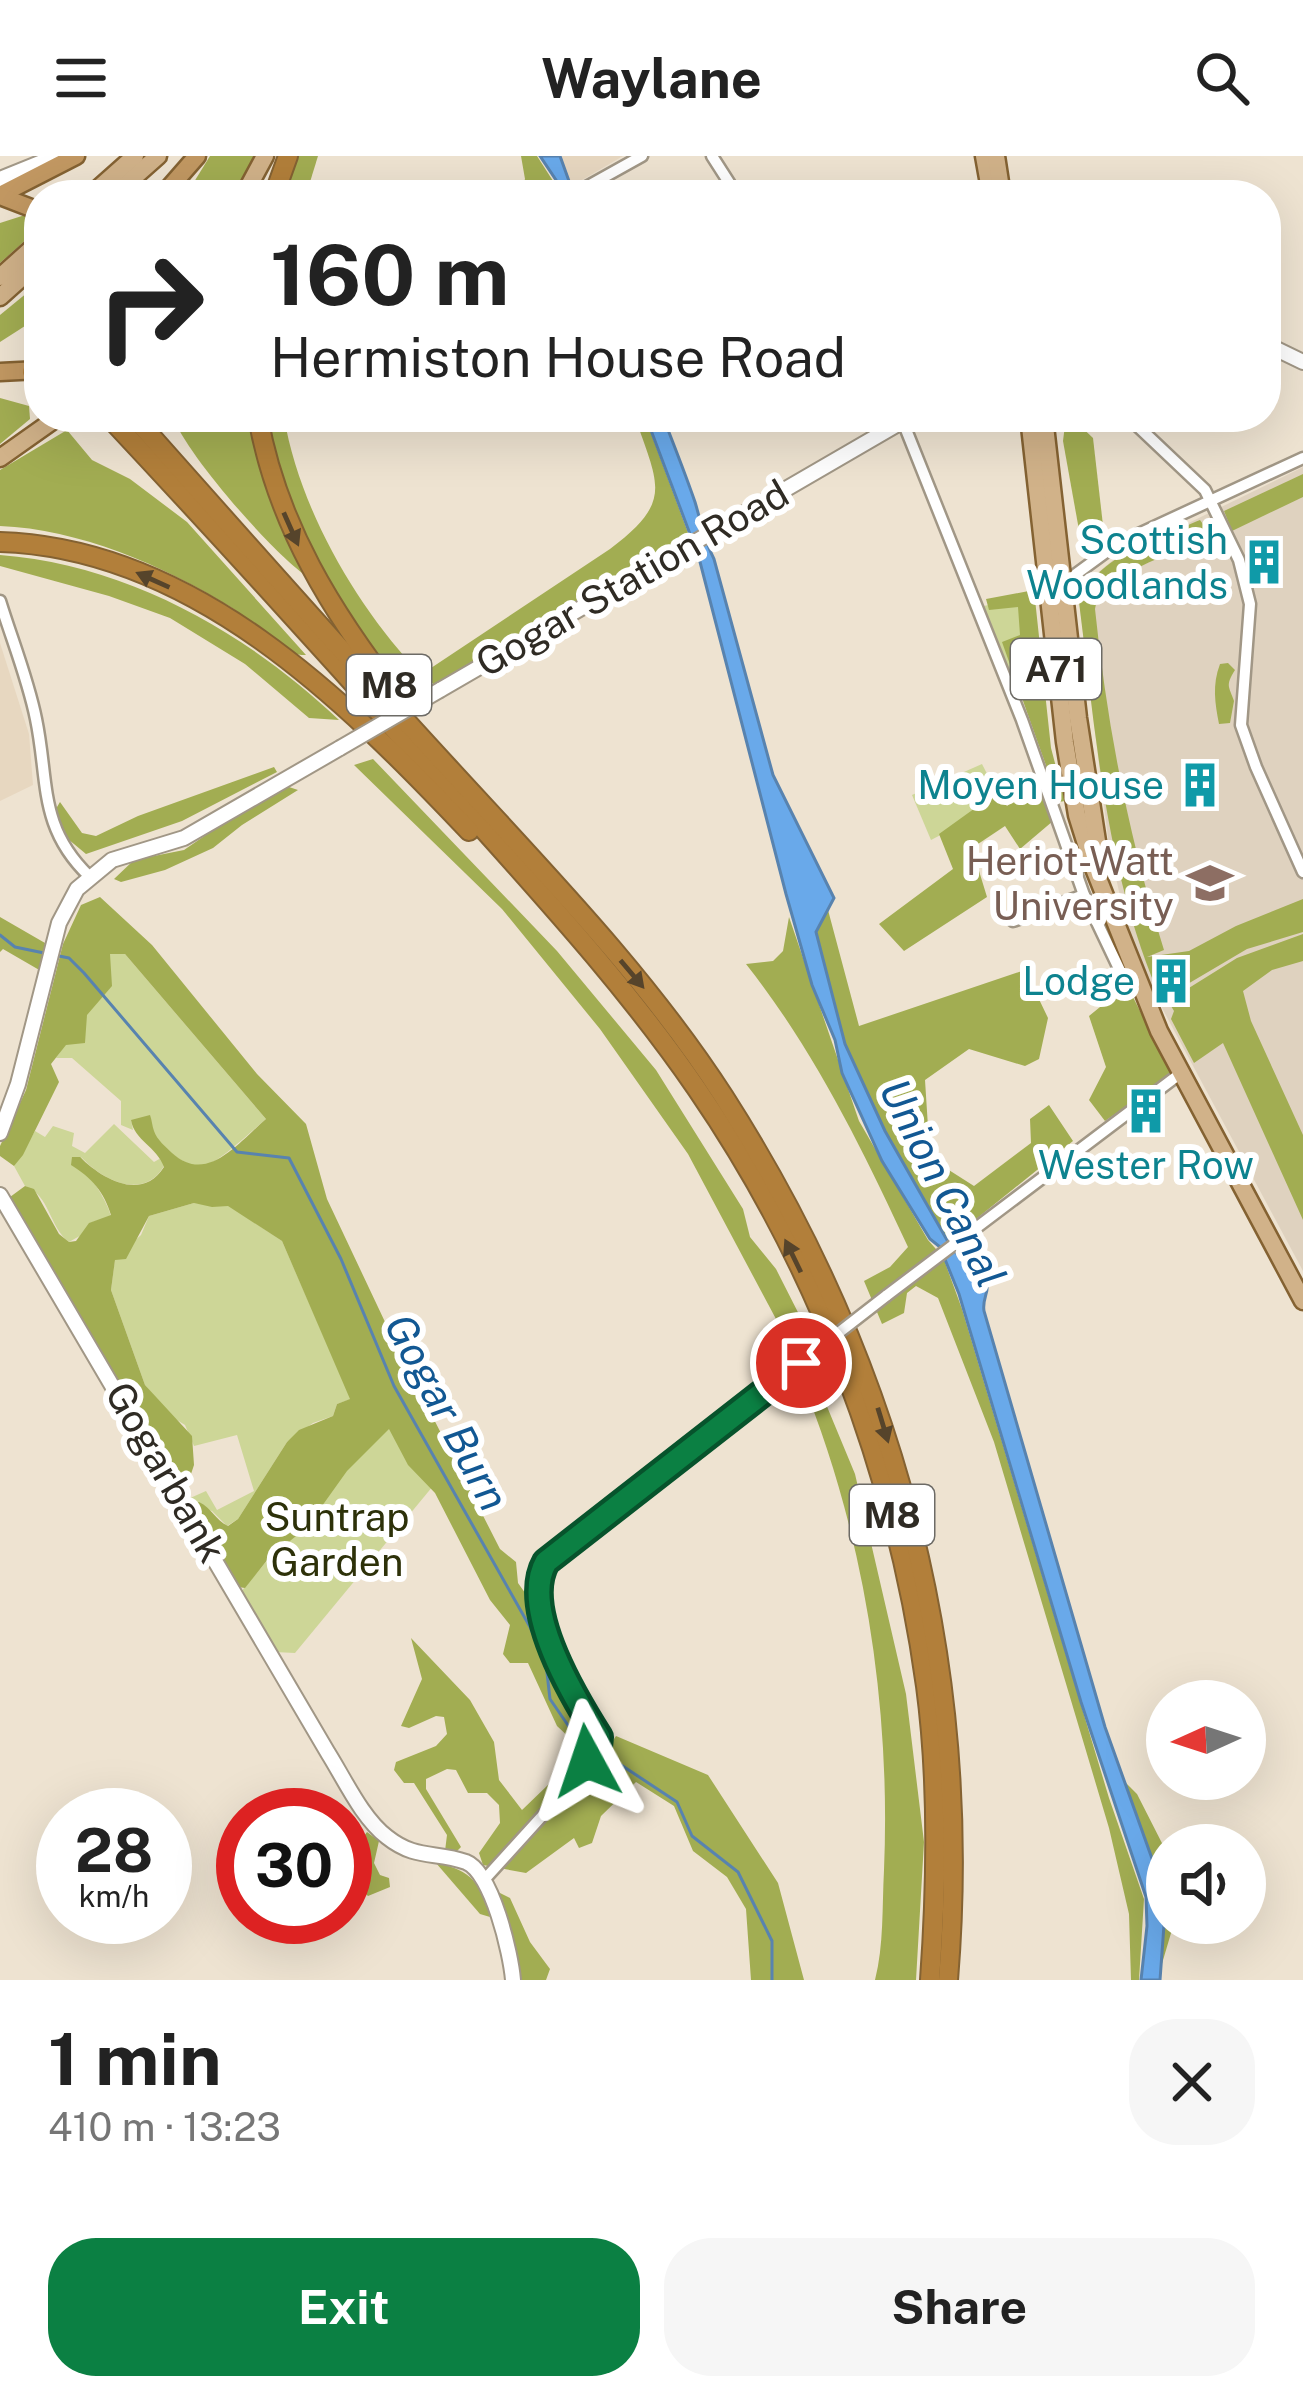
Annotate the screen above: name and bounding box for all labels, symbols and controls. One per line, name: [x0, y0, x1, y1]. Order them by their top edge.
icon: menu: [48, 45, 114, 111]
icon: search: [1189, 45, 1255, 111]
text: Waylane: [541, 47, 762, 110]
text: 160 m: [270, 225, 509, 324]
icon: right: [72, 228, 228, 384]
text: Hermiston House Road: [270, 326, 846, 389]
street label: Gogar Station Road: [468, 470, 796, 686]
one-way arrow: [282, 511, 301, 547]
place label: Scottish Woodlands: [1026, 517, 1228, 608]
building icon: Scottish Woodlands: [1239, 537, 1289, 587]
one-way arrow: [135, 570, 170, 590]
road number: A71: [1011, 639, 1101, 699]
road number: M8: [347, 655, 431, 715]
building icon: Moyen House: [1175, 760, 1225, 810]
place label: Moyen House: [917, 762, 1164, 808]
place label: Heriot-Watt University: [966, 838, 1174, 929]
school or university icon: Heriot-Watt University: [1185, 858, 1235, 908]
building icon: Lodge: [1146, 956, 1196, 1006]
one-way arrow: [619, 958, 645, 989]
place label: Lodge: [1022, 958, 1135, 1004]
water label: Union Canal: [870, 1071, 1017, 1295]
building icon: Wester Row: [1121, 1086, 1171, 1136]
place label: Wester Row: [1038, 1142, 1254, 1188]
one-way arrow: [783, 1238, 803, 1273]
water label: Gogar Burn: [375, 1305, 520, 1518]
pin: [750, 1312, 852, 1414]
icon: arrive: [768, 1330, 834, 1396]
street label: Gogarbank: [96, 1374, 236, 1570]
one-way arrow: [875, 1407, 893, 1444]
road number: M8: [850, 1485, 934, 1545]
park label: Suntrap Garden: [264, 1494, 410, 1585]
north arrow: [1146, 1680, 1266, 1800]
map controls: [1146, 1680, 1266, 1944]
position arrow: [524, 1698, 650, 1824]
speed limit sign: 30: [216, 1788, 372, 1944]
text: 28: [75, 1815, 153, 1886]
button: sound: [1146, 1824, 1266, 1944]
text: km/h: [79, 1878, 149, 1914]
text: 1 min: [48, 2017, 222, 2101]
button: close: [1129, 2019, 1255, 2145]
text: 410 m · 13:23: [48, 2104, 281, 2150]
button: Exit: [48, 2238, 640, 2376]
button: Share: [664, 2238, 1255, 2376]

